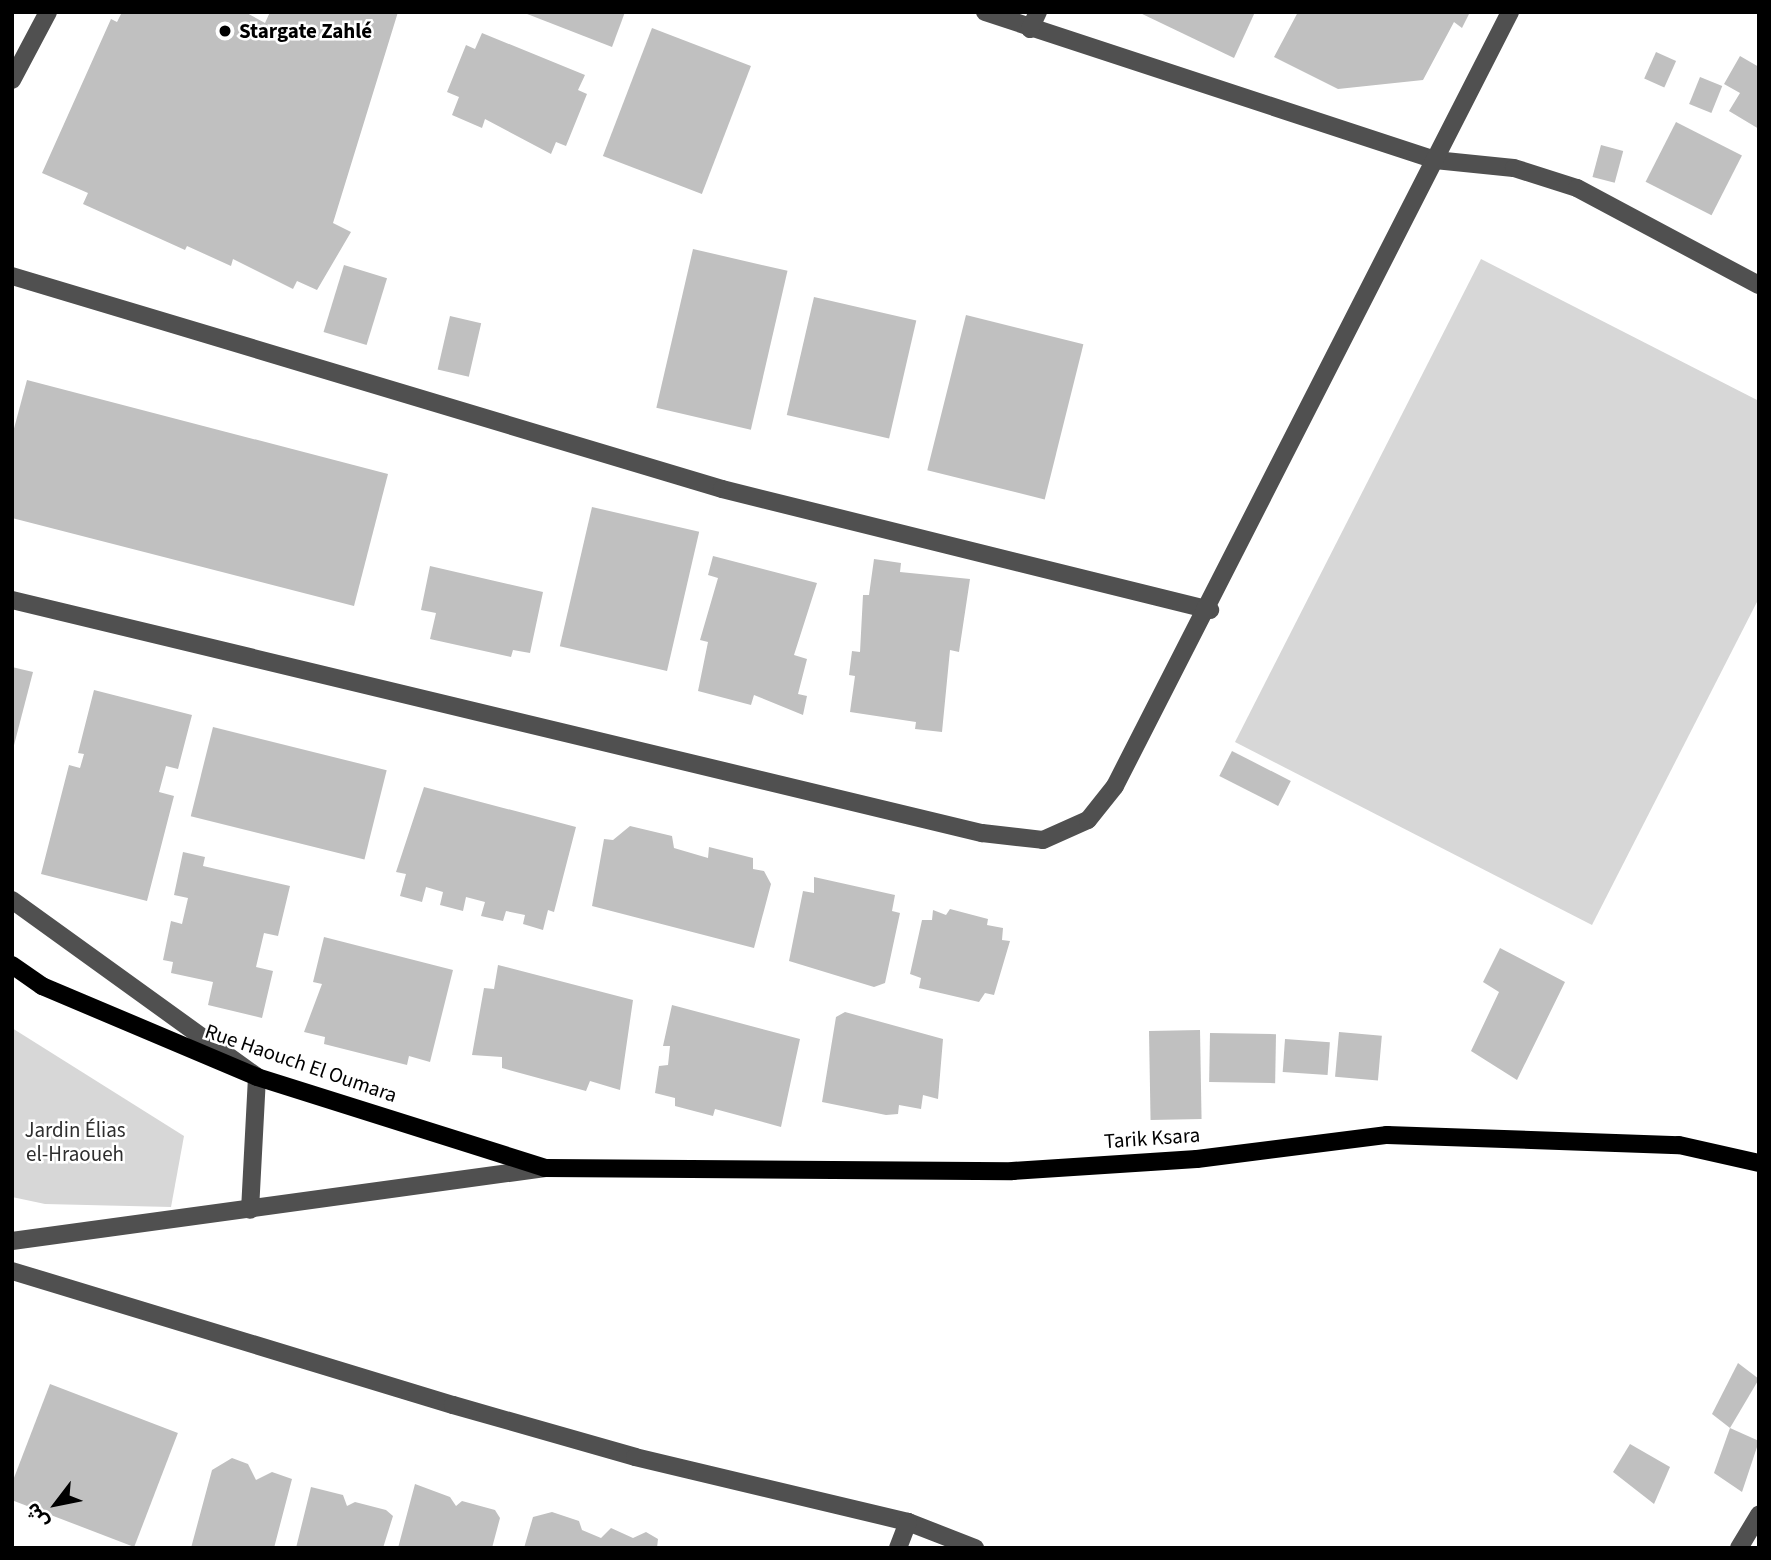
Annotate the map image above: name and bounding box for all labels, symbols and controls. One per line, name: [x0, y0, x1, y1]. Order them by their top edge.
place label: Stargate Zahlé: [239, 18, 372, 44]
marker: Stargate Zahlé: [217, 23, 233, 39]
street label: Rue Haouch El Oumara: [202, 1018, 400, 1108]
park label: Jardin Élias el-Hraoueh: [24, 1117, 126, 1167]
street label: Tarik Ksara: [1103, 1122, 1201, 1154]
north arrow: [21, 1469, 91, 1539]
text: ش: [19, 1497, 56, 1534]

